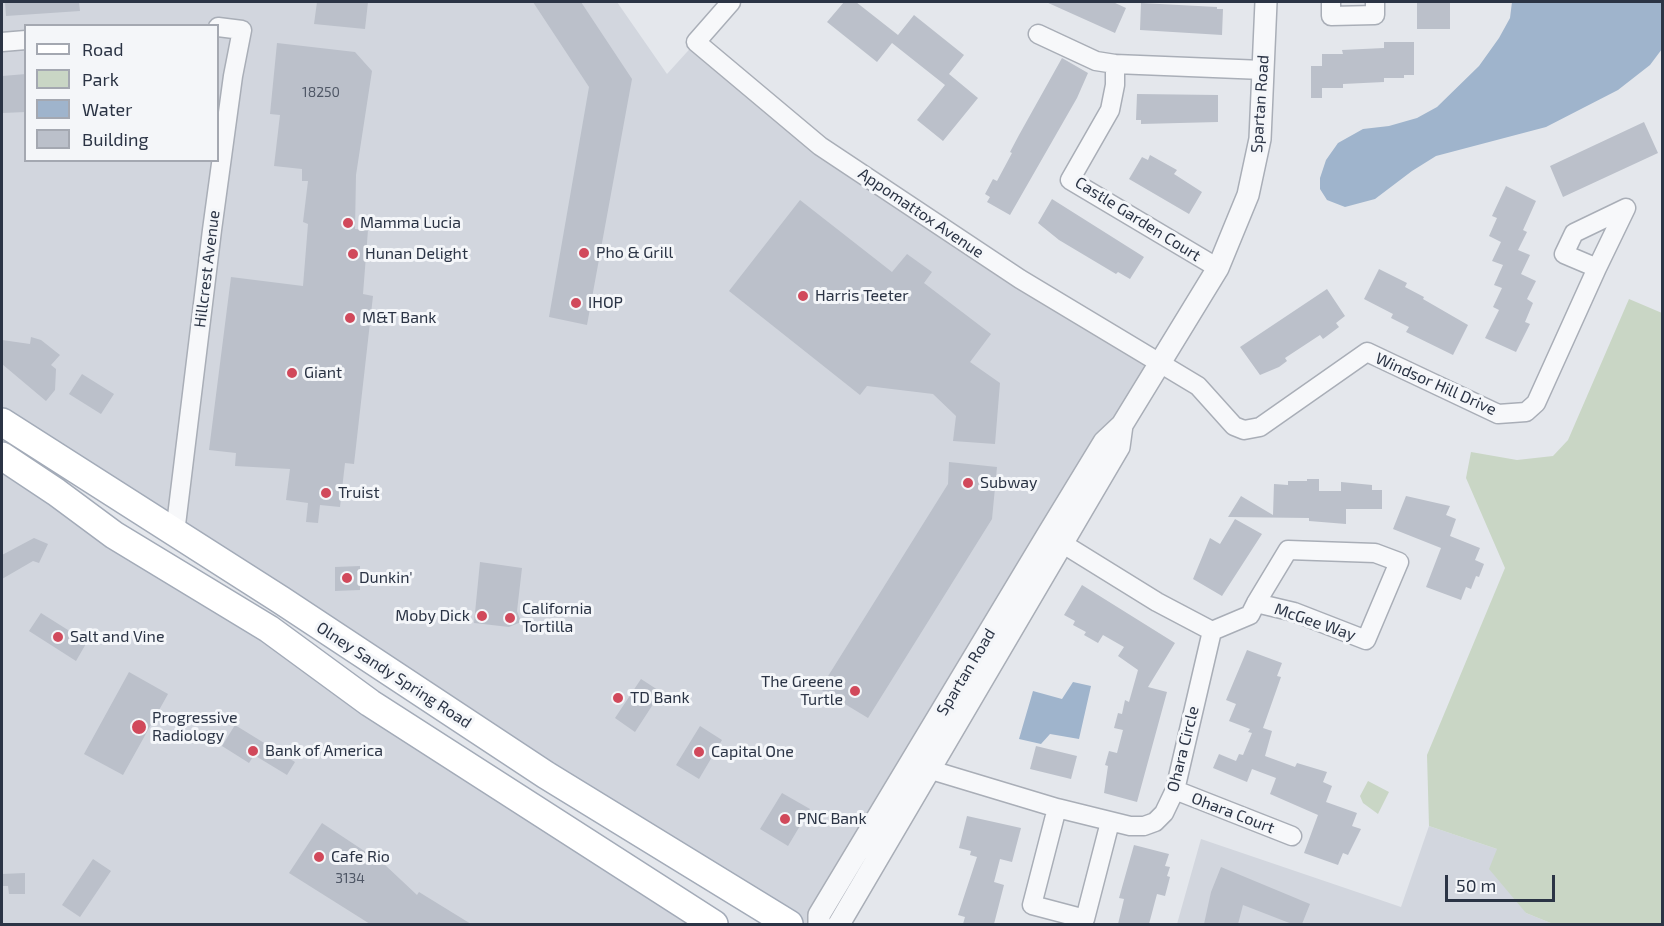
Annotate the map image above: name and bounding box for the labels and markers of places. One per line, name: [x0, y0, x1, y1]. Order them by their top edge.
place label: Mamma Lucia: [360, 213, 461, 233]
marker: Mamma Lucia: [341, 216, 355, 230]
place label: Pho & Grill: [596, 243, 673, 263]
place label: Hunan Delight: [365, 244, 468, 264]
marker: Pho & Grill: [577, 246, 591, 260]
marker: Hunan Delight: [346, 247, 360, 261]
place label: Harris Teeter: [815, 286, 909, 306]
marker: Harris Teeter: [796, 289, 810, 303]
place label: IHOP: [588, 293, 623, 313]
marker: IHOP: [569, 296, 583, 310]
place label: M&T Bank: [362, 308, 436, 328]
marker: M&T Bank: [343, 311, 357, 325]
place label: Giant: [304, 363, 342, 383]
marker: Giant: [285, 366, 299, 380]
place label: Subway: [980, 473, 1038, 493]
marker: Subway: [961, 476, 975, 490]
place label: Truist: [338, 483, 380, 503]
marker: Truist: [319, 486, 333, 500]
place label: Dunkin': [359, 568, 413, 588]
marker: Dunkin': [340, 571, 354, 585]
place label: California Tortilla: [522, 599, 592, 637]
place label: Moby Dick: [395, 606, 470, 626]
marker: Moby Dick: [475, 609, 489, 623]
marker: California Tortilla: [503, 611, 517, 625]
place label: Salt and Vine: [70, 627, 164, 647]
marker: Salt and Vine: [51, 630, 65, 644]
place label: The Greene Turtle: [761, 672, 843, 710]
marker: The Greene Turtle: [848, 684, 862, 698]
place label: TD Bank: [630, 688, 690, 708]
marker: TD Bank: [611, 691, 625, 705]
place label: Progressive Radiology: [152, 708, 238, 746]
marker: Progressive Radiology: [130, 718, 148, 736]
place label: Bank of America: [265, 741, 383, 761]
place label: Capital One: [711, 742, 794, 762]
marker: Bank of America: [246, 744, 260, 758]
marker: Capital One: [692, 745, 706, 759]
place label: PNC Bank: [797, 809, 867, 829]
marker: PNC Bank: [778, 812, 792, 826]
place label: Cafe Rio: [331, 847, 390, 867]
marker: Cafe Rio: [312, 850, 326, 864]

